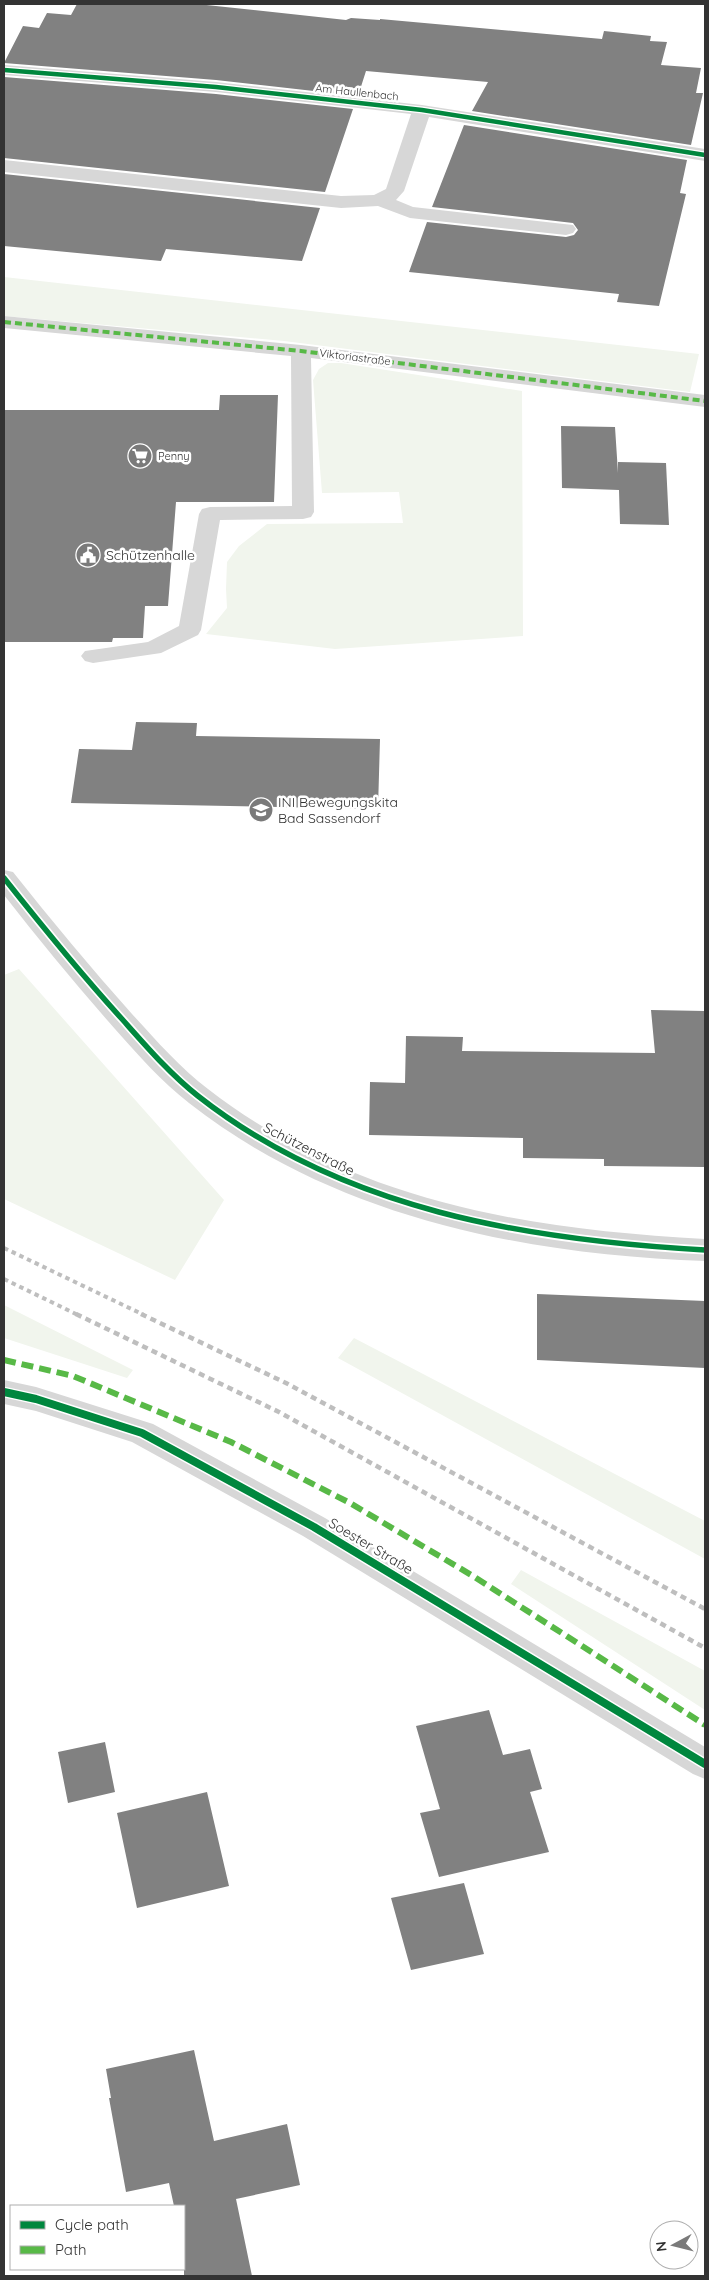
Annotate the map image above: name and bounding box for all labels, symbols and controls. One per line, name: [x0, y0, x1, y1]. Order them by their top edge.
street label: Am Haullenbach: [315, 81, 399, 103]
street label: Viktoriastraße: [319, 346, 391, 368]
supermarket icon: Penny: [127, 443, 153, 469]
place label: Penny: [158, 449, 190, 463]
public building icon: Schützenhalle: [75, 542, 101, 568]
place label: Schützenhalle: [106, 546, 195, 564]
place label: INI Bewegungskita Bad Sassendorf: [278, 793, 398, 827]
school or university icon: INI Bewegungskita Bad Sassendorf: [248, 797, 274, 823]
street label: Schützenstraße: [260, 1118, 358, 1180]
street label: Soester Straße: [326, 1514, 417, 1578]
legend: [10, 2205, 185, 2270]
text: Cycle path: [55, 2215, 129, 2234]
north arrow: [649, 2220, 699, 2270]
text: Path: [55, 2240, 87, 2259]
text: N: [652, 2240, 671, 2253]

